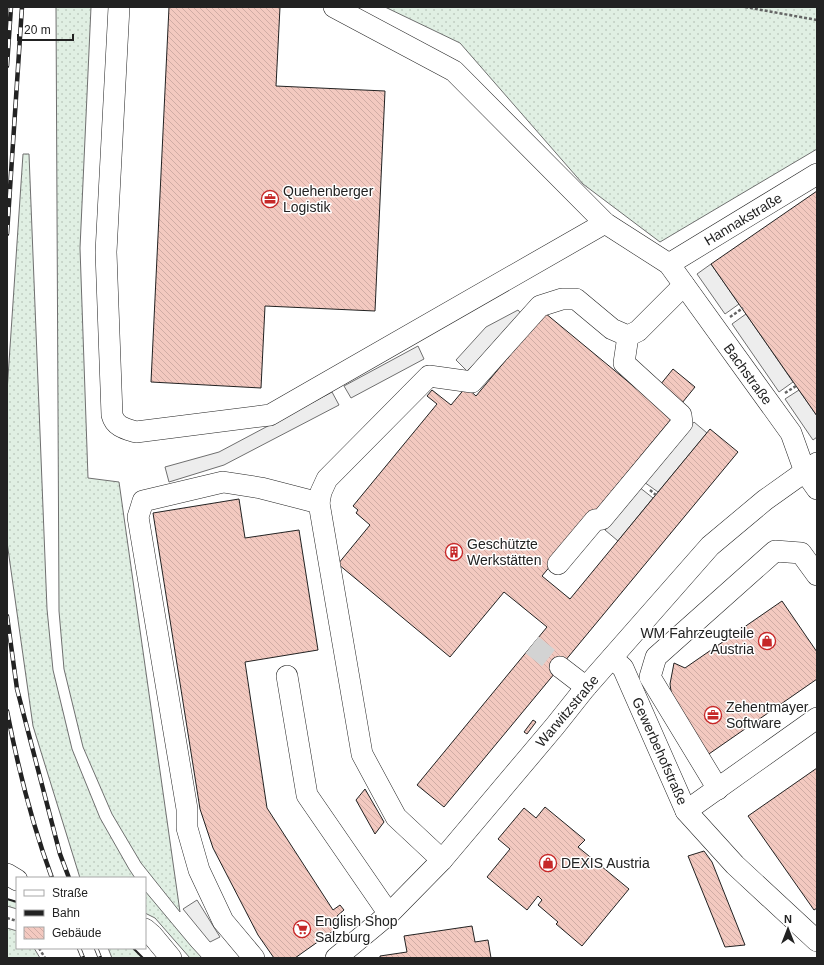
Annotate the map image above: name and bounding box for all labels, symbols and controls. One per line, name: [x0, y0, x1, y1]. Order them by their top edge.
scale bar: [18, 16, 73, 42]
text: 20 m: [24, 23, 51, 37]
place label: Quehenberger Logistik: [283, 183, 374, 215]
office icon: Quehenberger Logistik: [260, 189, 280, 209]
street label: Hannakstraße: [701, 189, 785, 249]
street label: Bachstraße: [720, 340, 776, 408]
place label: Geschützte Werkstätten: [467, 536, 541, 568]
building icon: Geschützte Werkstätten: [444, 542, 464, 562]
place label: WM Fahrzeugteile Austria: [640, 625, 754, 657]
shop icon: WM Fahrzeugteile Austria: [757, 631, 777, 651]
street label: Warwitzstraße: [532, 672, 602, 750]
street label: Gewerbehofstraße: [629, 695, 691, 807]
place label: Zehentmayer Software: [726, 699, 809, 731]
office icon: Zehentmayer Software: [703, 705, 723, 725]
shop icon: DEXIS Austria: [538, 853, 558, 873]
place label: DEXIS Austria: [561, 855, 650, 871]
legend: [16, 877, 146, 949]
text: Straße: [52, 886, 88, 900]
text: Bahn: [52, 906, 80, 920]
north arrow: [768, 909, 808, 949]
place label: English Shop Salzburg: [315, 913, 398, 945]
text: N: [784, 913, 792, 925]
supermarket icon: English Shop Salzburg: [292, 919, 312, 939]
text: Gebäude: [52, 926, 102, 940]

